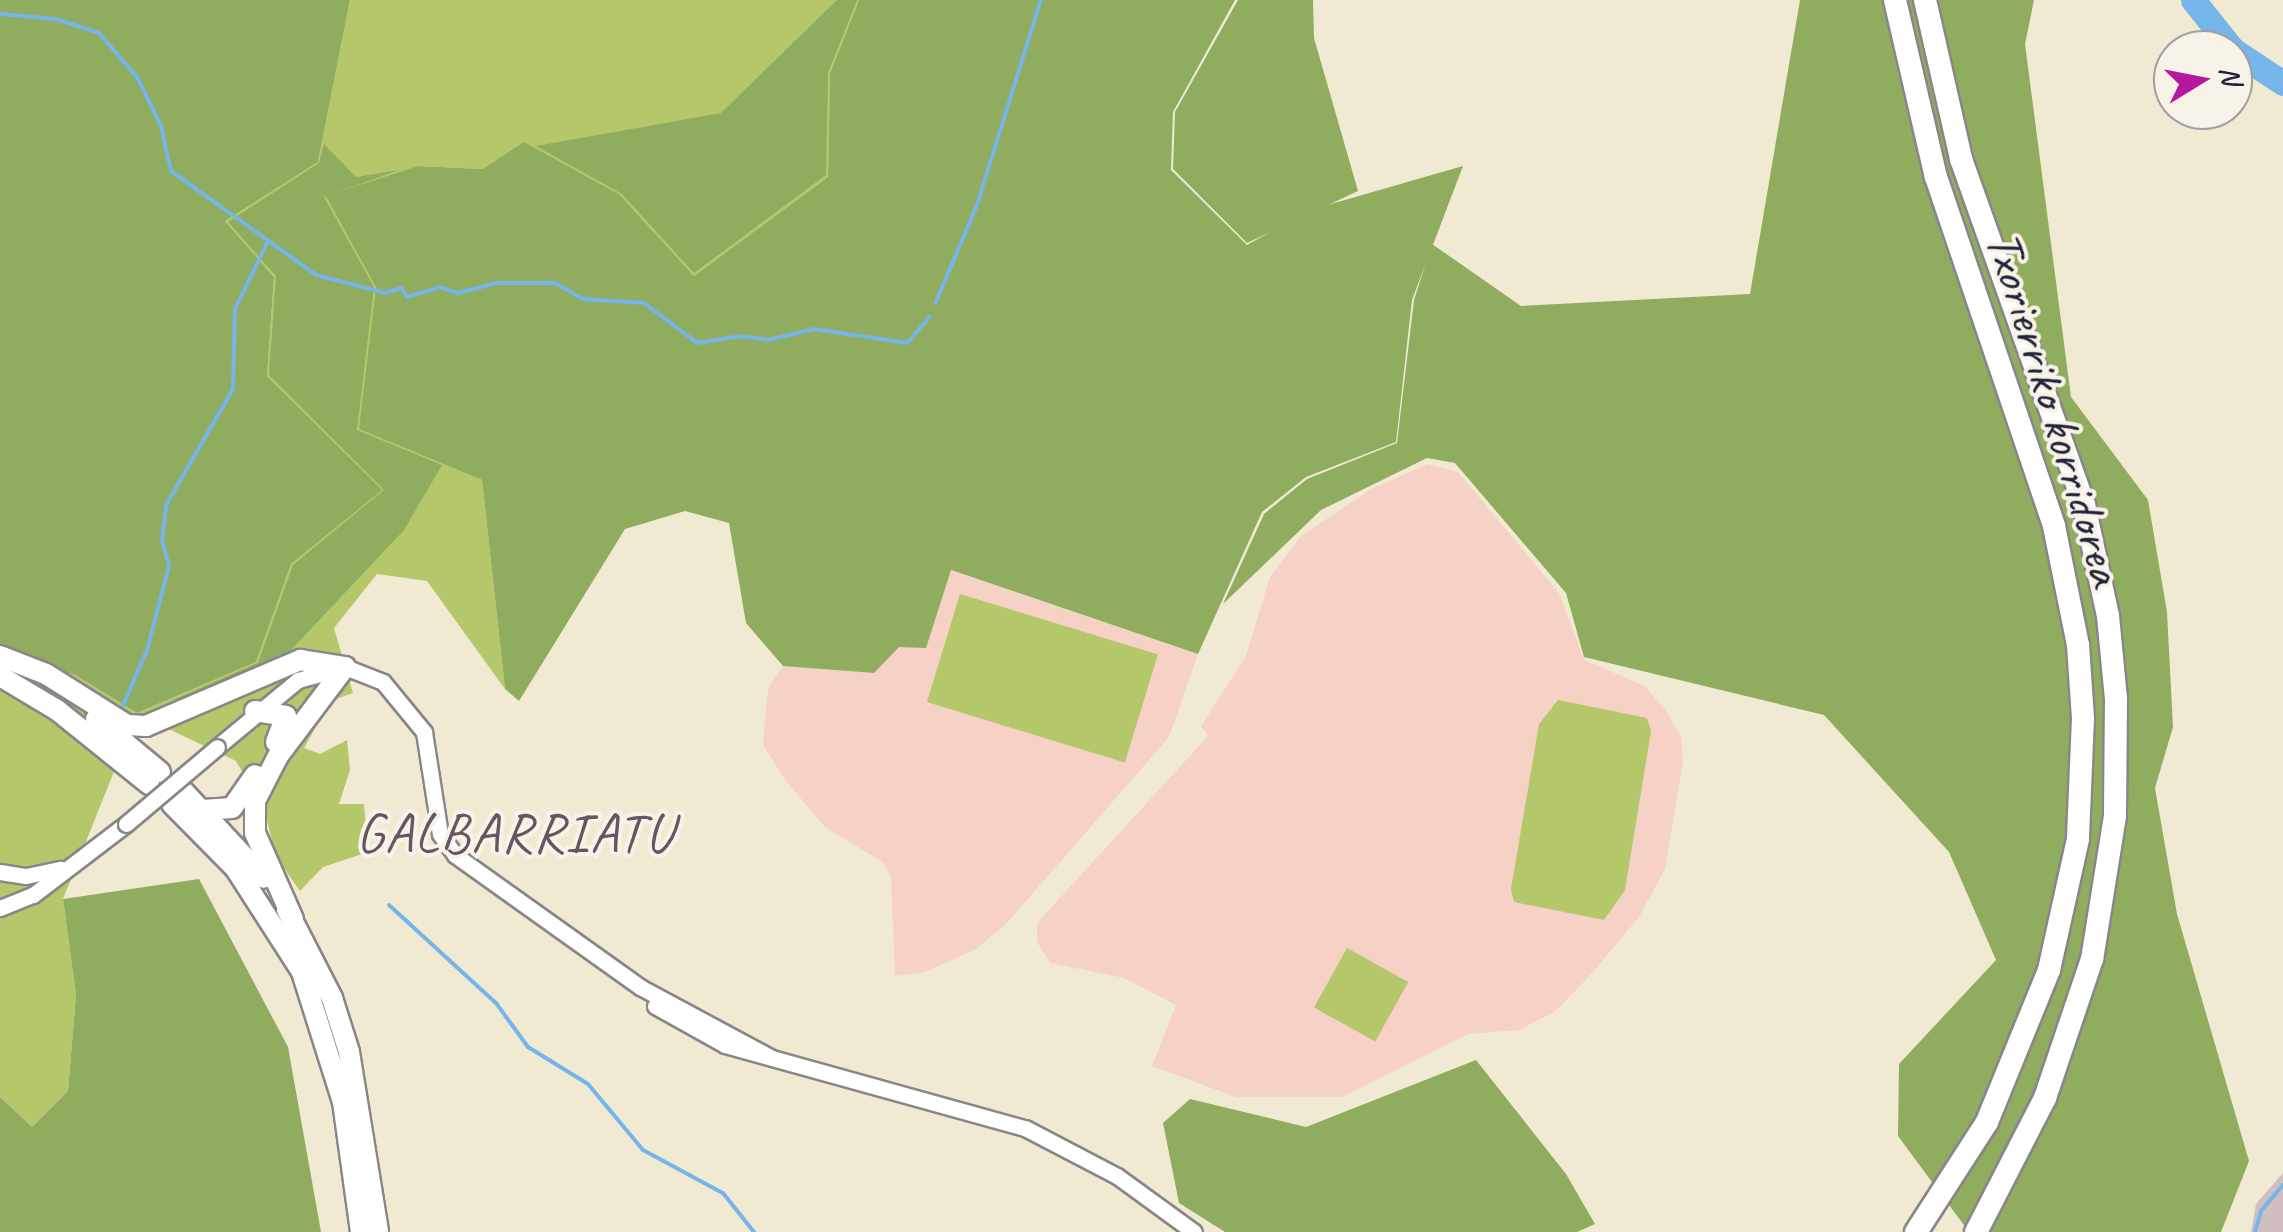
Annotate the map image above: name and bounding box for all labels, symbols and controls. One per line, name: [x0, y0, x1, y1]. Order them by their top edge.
north arrow: [2153, 30, 2253, 130]
text: N: [2212, 63, 2250, 87]
street label: Txorierriko korridorea: [1973, 225, 2137, 591]
district label: GALBARRIATU: [357, 801, 673, 867]

